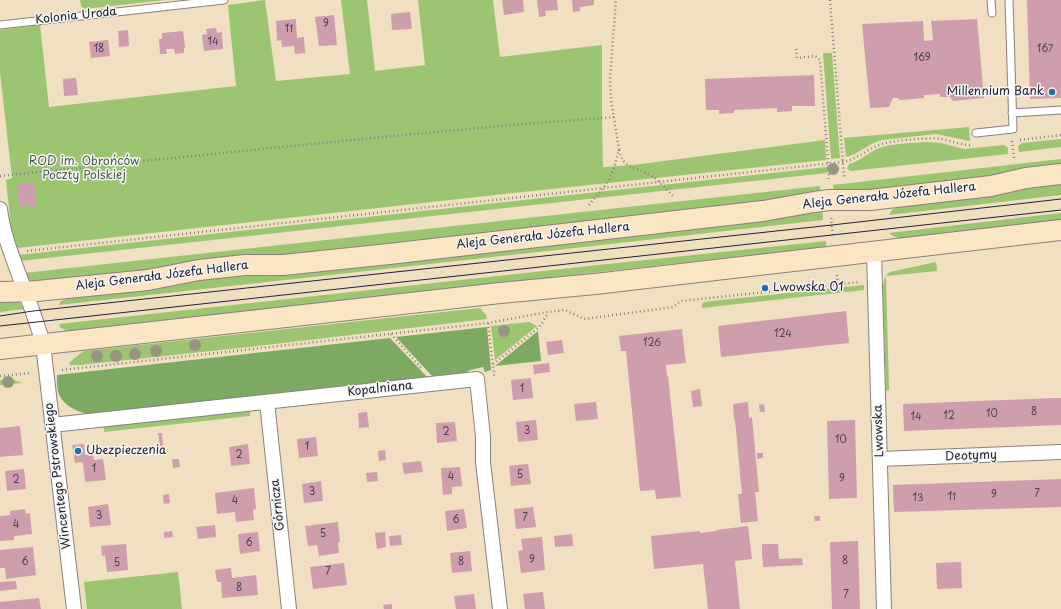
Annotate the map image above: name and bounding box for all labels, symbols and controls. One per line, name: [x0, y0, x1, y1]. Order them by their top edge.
street label: Kolonia Uroda: [35, 5, 117, 27]
house number: 9: [323, 18, 329, 30]
house number: 11: [285, 23, 293, 35]
house number: 14: [207, 36, 219, 48]
house number: 18: [94, 43, 104, 55]
house number: 167: [1037, 43, 1053, 55]
house number: 169: [913, 52, 931, 64]
place label: Millennium Bank: [947, 85, 1044, 99]
marker: Millennium Bank: [1047, 87, 1057, 97]
park label: ROD im. Obrońców Poczty Polskiej: [29, 155, 139, 183]
street label: Aleja Generała Józefa Hallera: [802, 180, 976, 212]
street label: Aleja Generała Józefa Hallera: [456, 220, 630, 252]
street label: Aleja Generała Józefa Hallera: [75, 258, 249, 294]
place label: Lwowska 01: [773, 281, 844, 295]
marker: Lwowska 01: [760, 283, 770, 293]
house number: 124: [774, 328, 792, 340]
house number: 126: [643, 337, 661, 349]
street label: Kopalniana: [347, 378, 413, 400]
house number: 1: [520, 383, 524, 395]
street label: Wincentego Pstrowskiego: [42, 402, 74, 550]
street label: Lwowska: [871, 404, 887, 458]
house number: 8: [1031, 406, 1037, 418]
house number: 10: [986, 408, 998, 420]
house number: 12: [943, 410, 955, 422]
house number: 14: [910, 411, 922, 423]
house number: 3: [524, 425, 530, 437]
house number: 2: [442, 426, 450, 438]
house number: 10: [835, 434, 847, 446]
house number: 1: [305, 441, 309, 453]
place label: Ubezpieczenia: [86, 444, 166, 458]
marker: Ubezpieczenia: [73, 446, 83, 456]
street label: Deotymy: [945, 448, 997, 464]
house number: 2: [235, 449, 243, 461]
house number: 1: [92, 463, 96, 475]
house number: 5: [517, 469, 523, 481]
house number: 4: [448, 471, 454, 483]
house number: 9: [839, 473, 845, 485]
house number: 2: [12, 474, 20, 486]
street label: Górnicza: [268, 478, 288, 532]
house number: 3: [309, 486, 315, 498]
house number: 7: [1034, 488, 1040, 500]
house number: 9: [991, 489, 997, 501]
house number: 11: [948, 491, 956, 503]
house number: 13: [912, 492, 924, 504]
house number: 4: [232, 495, 238, 507]
house number: 3: [96, 510, 102, 522]
house number: 7: [522, 512, 528, 524]
house number: 6: [452, 514, 460, 526]
house number: 4: [13, 519, 19, 531]
house number: 5: [320, 528, 326, 540]
house number: 6: [245, 537, 253, 549]
house number: 9: [529, 554, 535, 566]
house number: 8: [842, 555, 848, 567]
house number: 6: [21, 556, 29, 568]
house number: 8: [458, 556, 464, 568]
house number: 5: [114, 557, 120, 569]
house number: 7: [325, 566, 331, 578]
house number: 8: [236, 582, 242, 594]
house number: 7: [843, 589, 849, 601]

